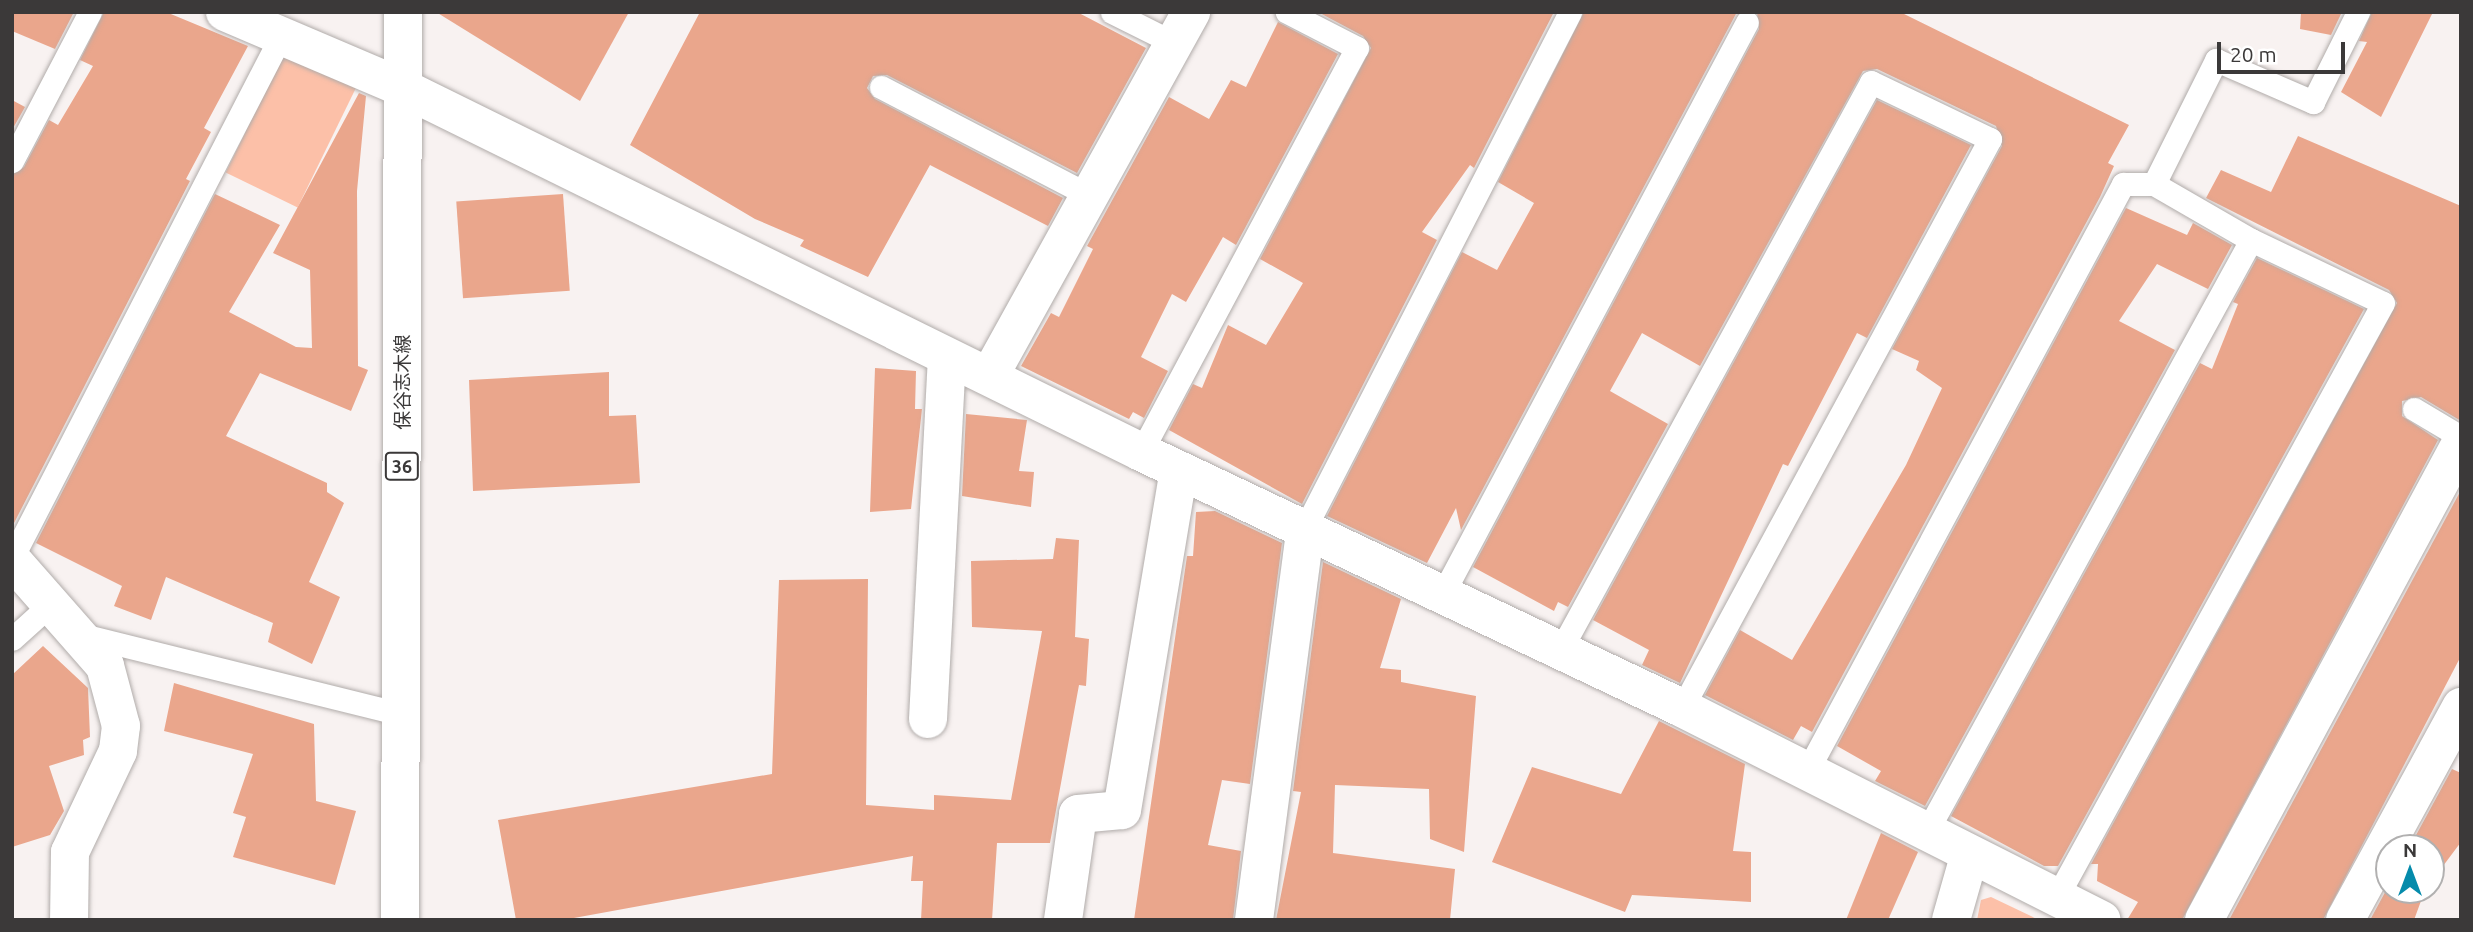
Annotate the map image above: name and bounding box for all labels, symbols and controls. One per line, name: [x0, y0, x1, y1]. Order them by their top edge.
scale bar: [2221, 28, 2349, 72]
text: 20 m: [2230, 42, 2277, 66]
street label: 保谷志木線: [392, 335, 414, 429]
road number: 36: [384, 452, 420, 480]
north arrow: [2375, 834, 2445, 904]
text: N: [2403, 839, 2417, 861]

